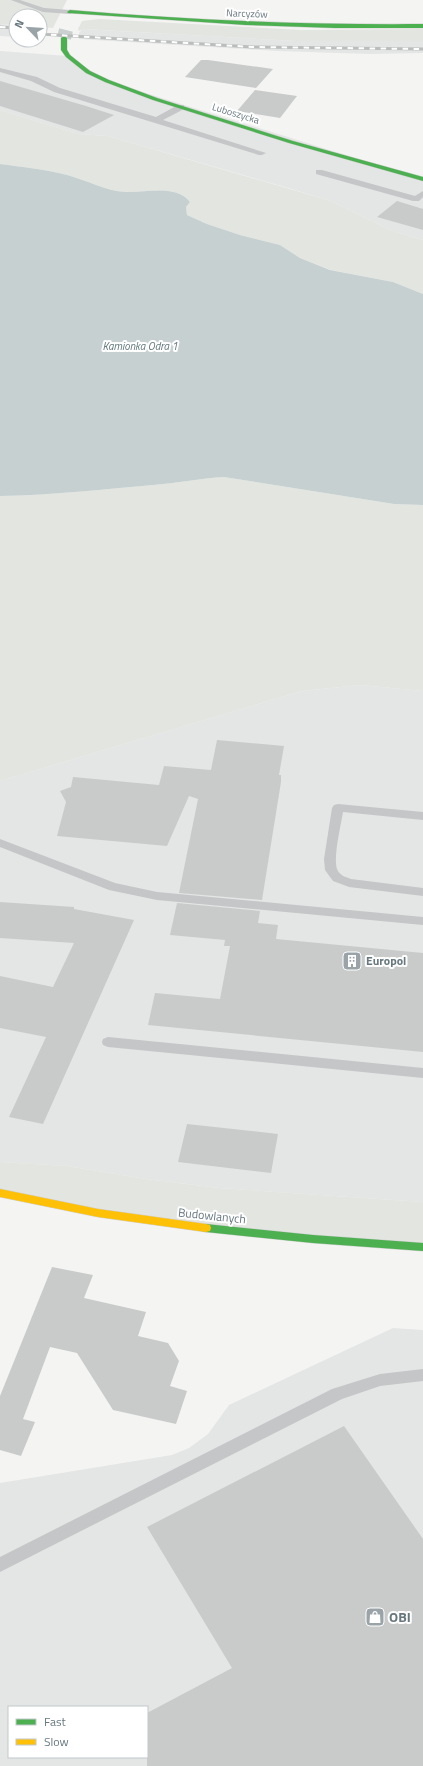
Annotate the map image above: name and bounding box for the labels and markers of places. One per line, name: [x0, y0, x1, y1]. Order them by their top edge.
building icon: Europol: [341, 950, 363, 972]
place label: Europol: [366, 951, 406, 970]
shop icon: OBI: [364, 1606, 386, 1628]
place label: OBI: [389, 1606, 411, 1627]

